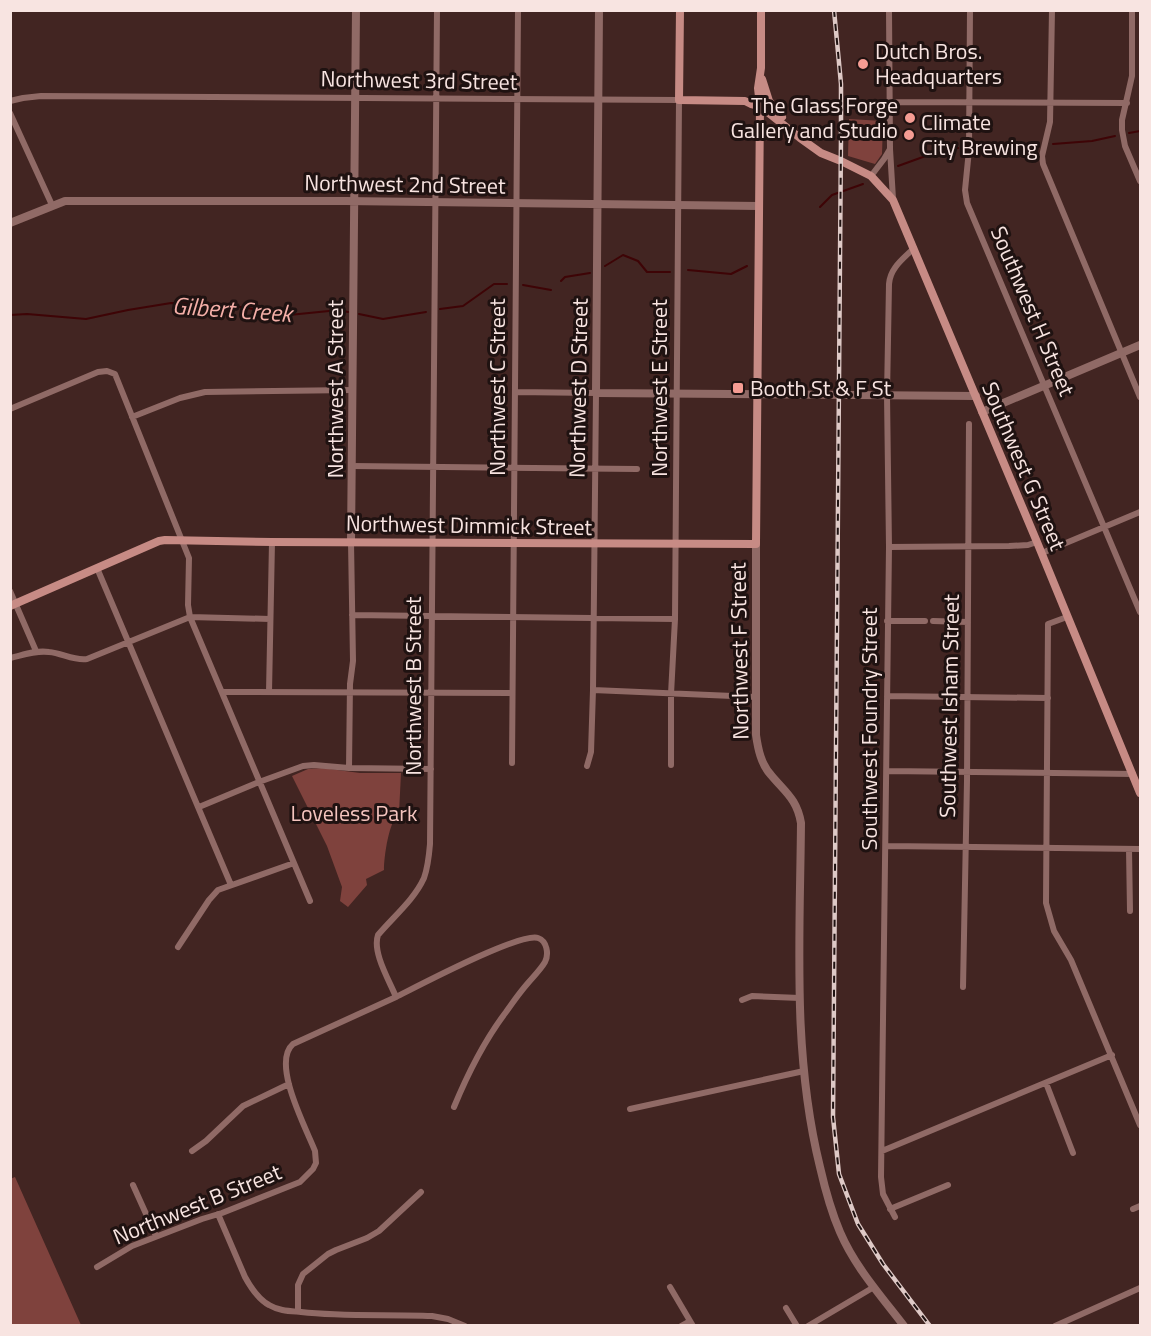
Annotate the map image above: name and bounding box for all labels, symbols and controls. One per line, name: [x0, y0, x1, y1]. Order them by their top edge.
place label: Dutch Bros. Headquarters: [875, 34, 1002, 93]
marker: Dutch Bros. Headquarters: [856, 57, 870, 71]
street label: Northwest 3rd Street: [320, 61, 518, 99]
place label: The Glass Forge Gallery and Studio: [731, 88, 898, 147]
place label: Climate City Brewing: [921, 105, 1038, 164]
marker: The Glass Forge Gallery and Studio: [903, 111, 917, 125]
marker: Climate City Brewing: [902, 128, 916, 142]
street label: Northwest 2nd Street: [304, 165, 506, 203]
street label: Southwest H Street: [982, 221, 1084, 401]
water label: Gilbert Creek: [171, 287, 296, 331]
street label: Northwest C Street: [480, 298, 514, 476]
street label: Northwest D Street: [559, 298, 597, 478]
street label: Northwest A Street: [318, 299, 352, 478]
street label: Northwest E Street: [642, 299, 676, 477]
place label: Booth St & F St: [750, 371, 891, 405]
street label: Southwest G Street: [973, 376, 1075, 556]
marker: Booth St & F St: [731, 381, 745, 395]
street label: Northwest Dimmick Street: [346, 506, 593, 544]
street label: Northwest F Street: [720, 562, 758, 740]
street label: Southwest Isham Street: [930, 594, 968, 818]
street label: Northwest B Street: [396, 596, 430, 776]
street label: Southwest Foundry Street: [852, 607, 886, 850]
park label: Loveless Park: [291, 796, 418, 830]
street label: Northwest B Street: [108, 1155, 287, 1253]

